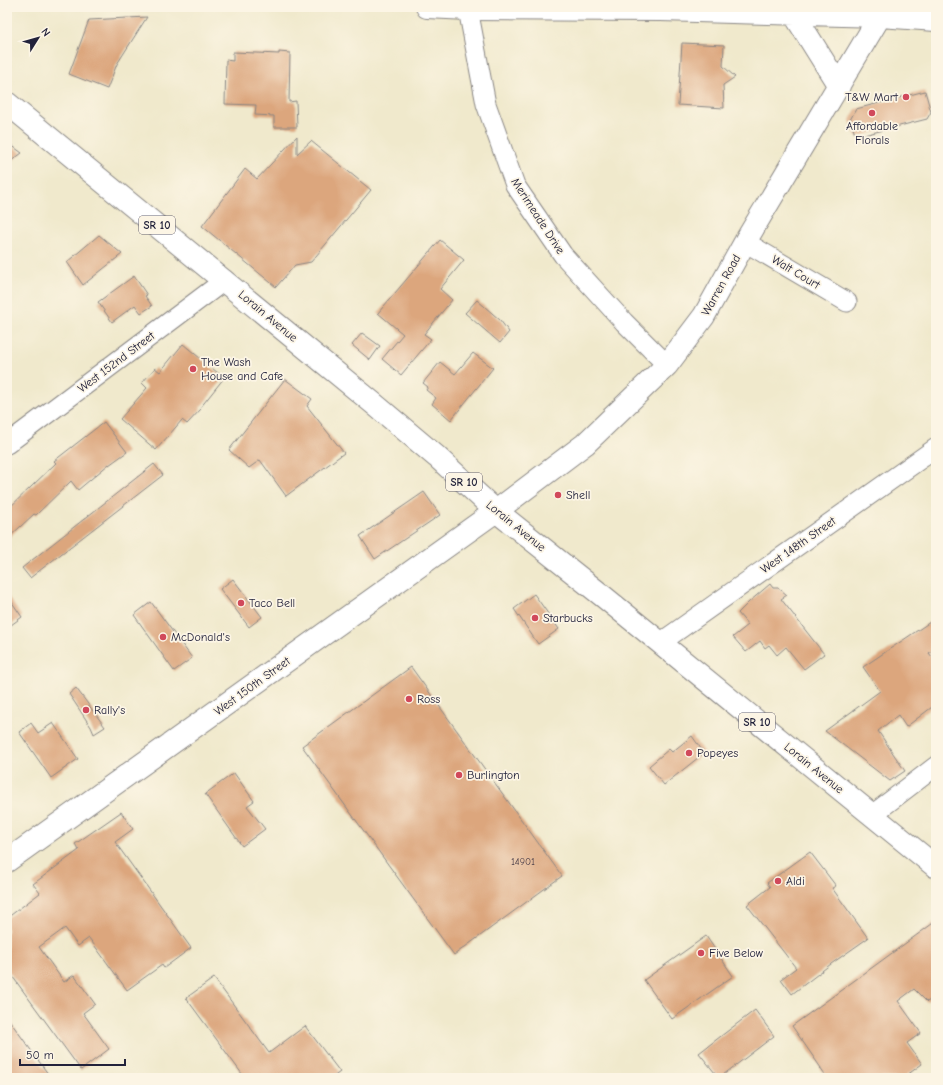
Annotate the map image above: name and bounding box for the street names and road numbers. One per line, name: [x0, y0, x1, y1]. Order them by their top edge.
street label: Merimeade Drive: [508, 175, 568, 257]
road number: SR 10: [139, 216, 175, 234]
street label: Warren Road: [698, 252, 744, 318]
street label: Walt Court: [769, 252, 823, 292]
street label: Lorain Avenue: [236, 287, 300, 345]
street label: West 152nd Street: [75, 328, 158, 395]
road number: SR 10: [446, 473, 482, 491]
street label: Lorain Avenue: [483, 498, 549, 554]
street label: West 148th Street: [758, 514, 839, 576]
street label: West 150th Street: [211, 653, 293, 718]
road number: SR 10: [739, 713, 775, 731]
street label: Lorain Avenue: [781, 740, 847, 796]

